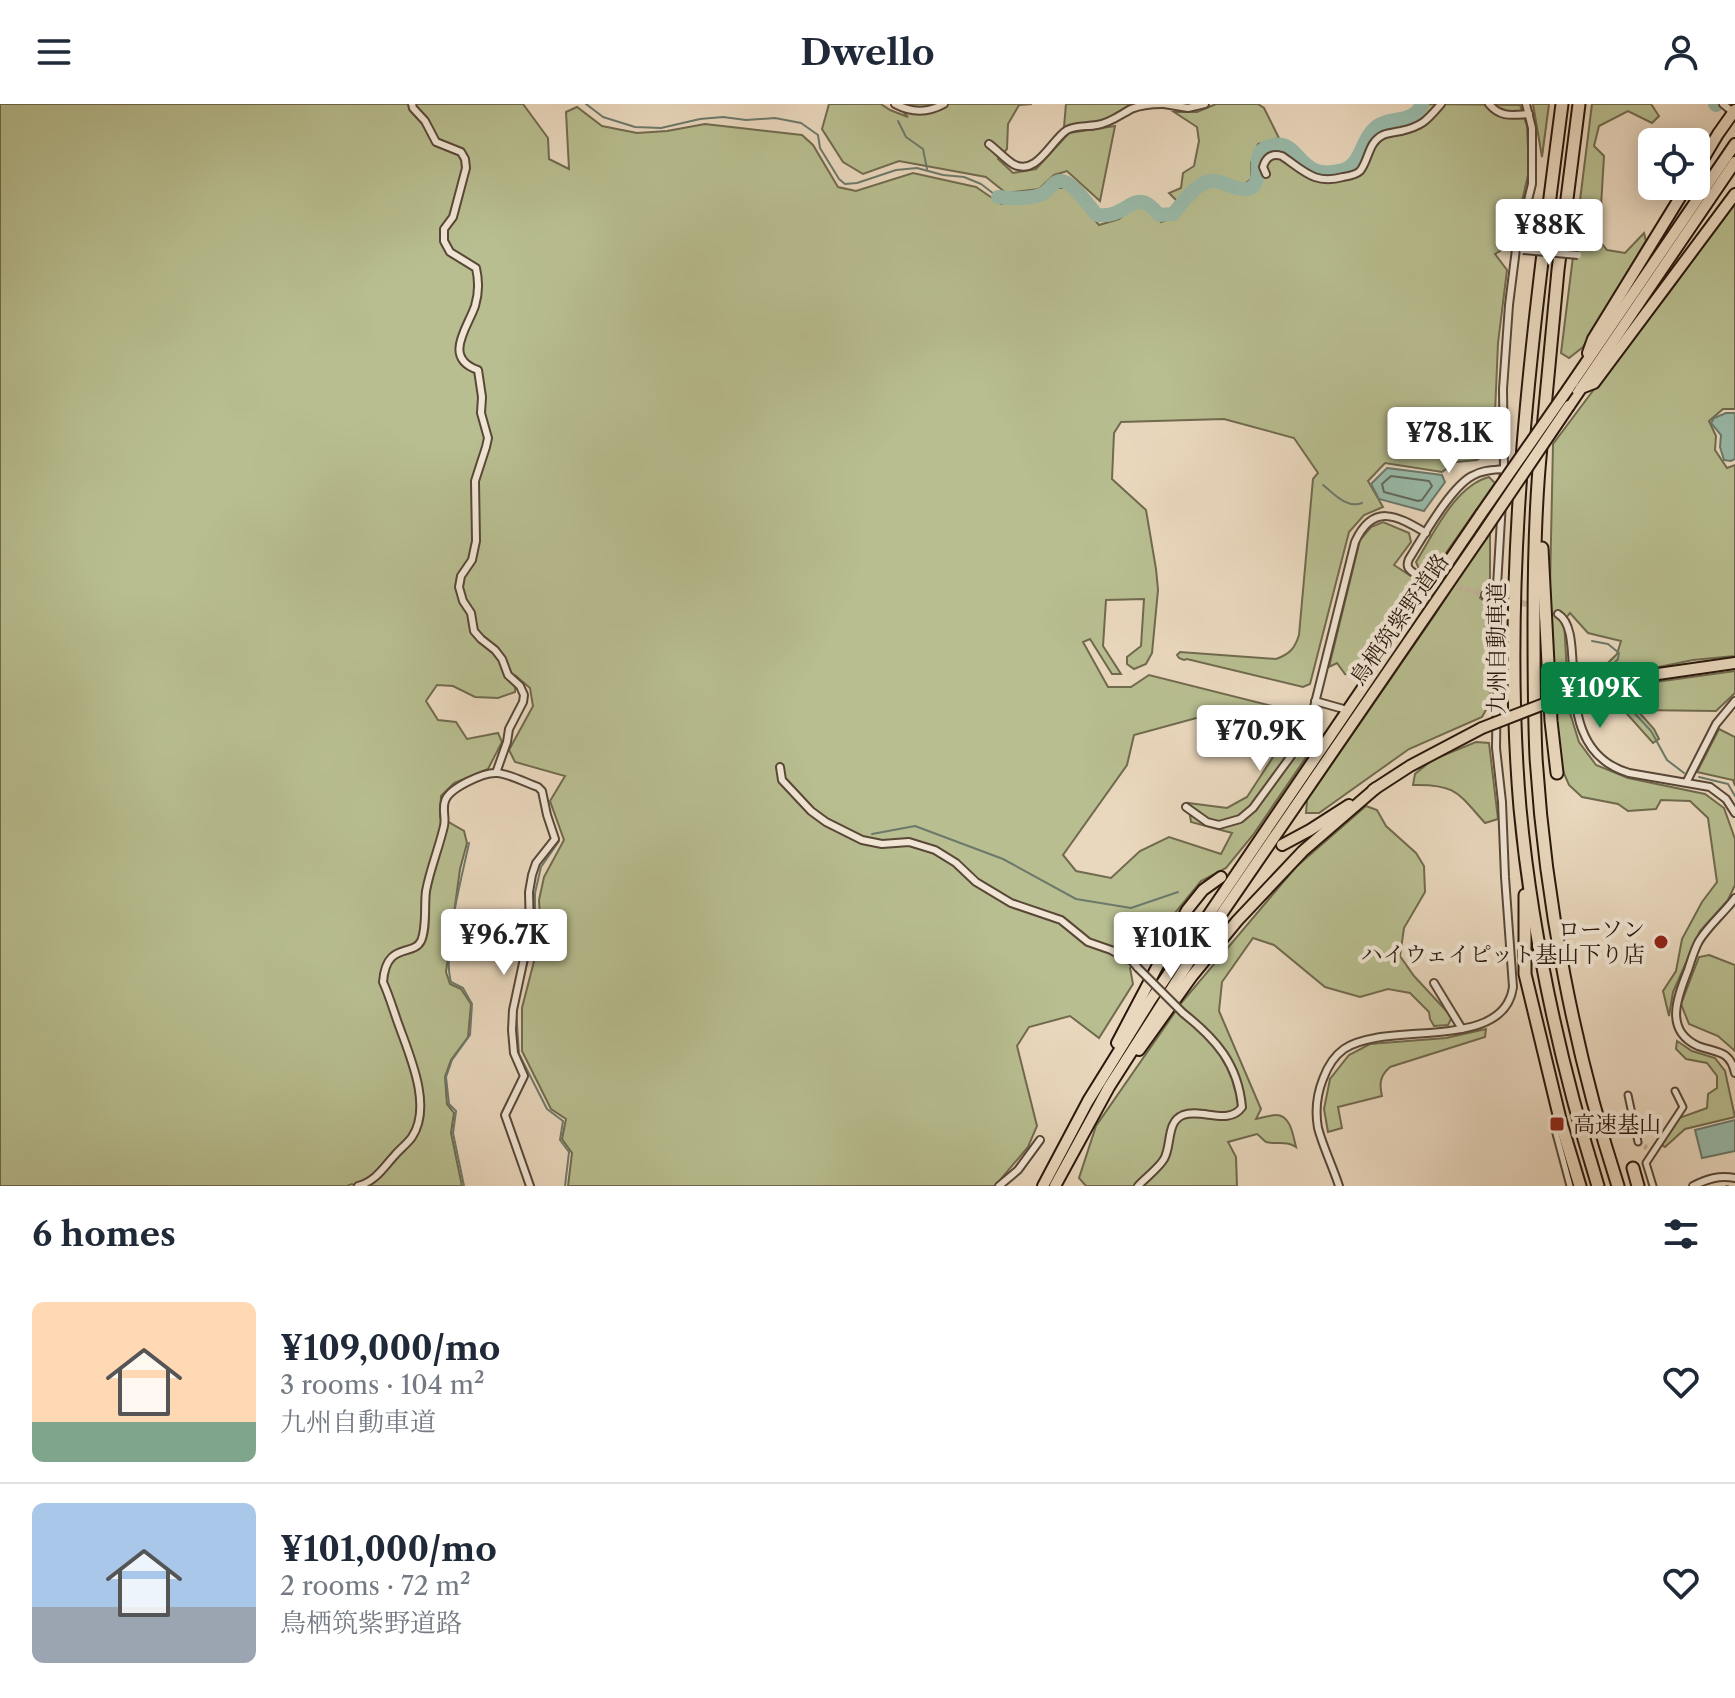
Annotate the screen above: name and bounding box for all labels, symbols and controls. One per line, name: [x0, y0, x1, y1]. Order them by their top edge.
icon: menu: [32, 30, 76, 74]
text: Dwello: [800, 30, 935, 74]
icon: person: [1659, 30, 1703, 74]
map controls: [1638, 128, 1710, 200]
button: locate: [1638, 128, 1710, 200]
pin: ¥88K: [1502, 199, 1596, 267]
text: ¥88K: [1514, 209, 1584, 241]
pin: ¥78.1K: [1384, 407, 1514, 475]
text: ¥78.1K: [1405, 417, 1493, 449]
street label: 鳥栖筑紫野道路: [1344, 548, 1455, 690]
street label: 九州自動車道: [1483, 582, 1510, 714]
pin: ¥109K: [1544, 662, 1656, 730]
text: ¥109K: [1559, 672, 1641, 704]
pin: ¥70.9K: [1195, 705, 1325, 773]
text: ¥70.9K: [1215, 715, 1305, 747]
pin: ¥96.7K: [439, 909, 569, 977]
pin: ¥101K: [1115, 912, 1227, 980]
place label: ローソン ハイウェイピット基山下り店: [1361, 916, 1645, 968]
text: ¥96.7K: [459, 919, 549, 951]
text: ¥101K: [1132, 922, 1210, 954]
marker: ローソン ハイウェイピット基山下り店: [1652, 933, 1670, 951]
place label: 高速基山: [1573, 1111, 1661, 1138]
marker: 高速基山: [1548, 1115, 1566, 1133]
icon: filters: [1659, 1212, 1703, 1256]
text: 6 homes: [32, 1213, 176, 1255]
text: ¥109,000/mo: [280, 1327, 500, 1369]
icon: home: [96, 1334, 192, 1430]
icon: heart: [1659, 1360, 1703, 1404]
text: 3 rooms · 104 m²: [280, 1369, 485, 1401]
text: 九州自動車道: [280, 1406, 436, 1438]
text: ¥101,000/mo: [280, 1528, 497, 1570]
icon: home: [96, 1535, 192, 1631]
icon: heart: [1659, 1561, 1703, 1605]
text: 2 rooms · 72 m²: [280, 1570, 471, 1602]
text: 鳥栖筑紫野道路: [280, 1607, 462, 1639]

